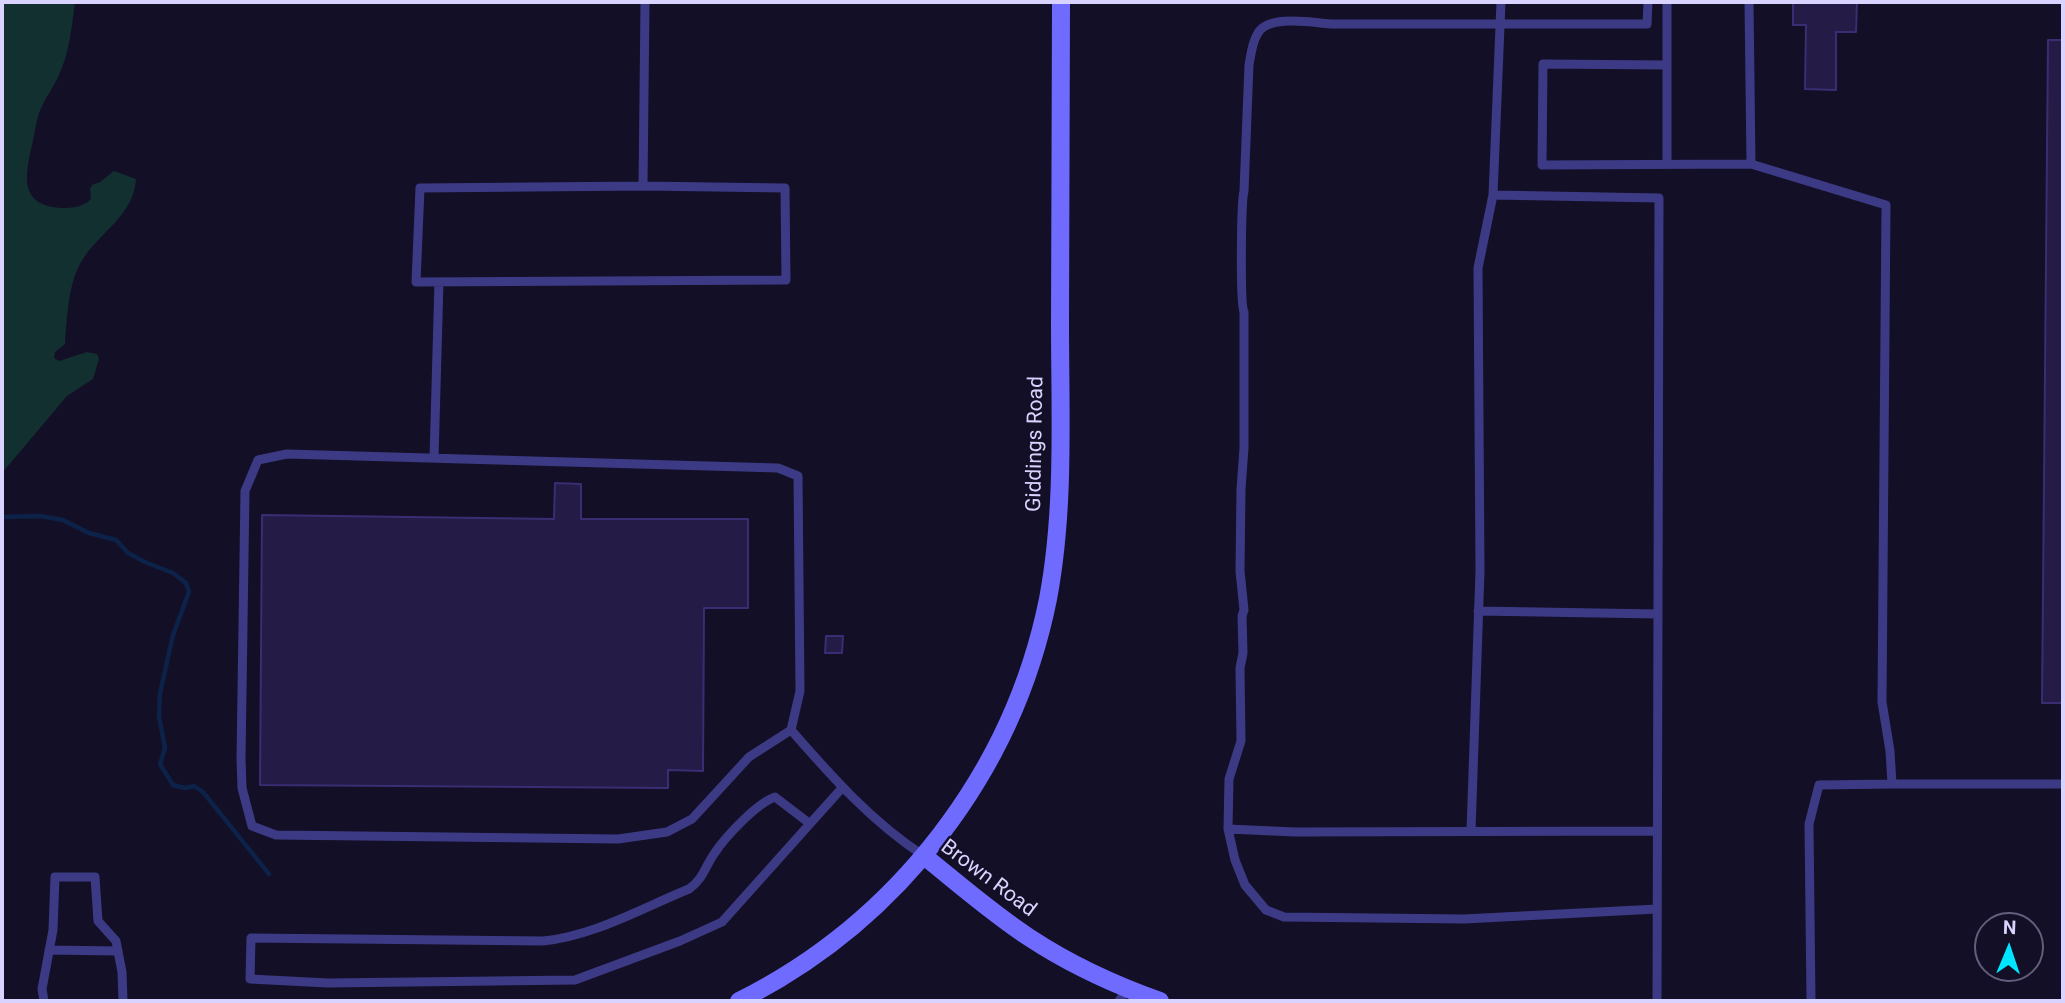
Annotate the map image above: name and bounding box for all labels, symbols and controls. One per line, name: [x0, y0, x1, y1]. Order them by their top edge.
street label: Giddings Road: [1022, 376, 1050, 512]
street label: Brown Road: [935, 835, 1041, 923]
north arrow: [1974, 912, 2044, 982]
text: N: [2003, 916, 2017, 939]

